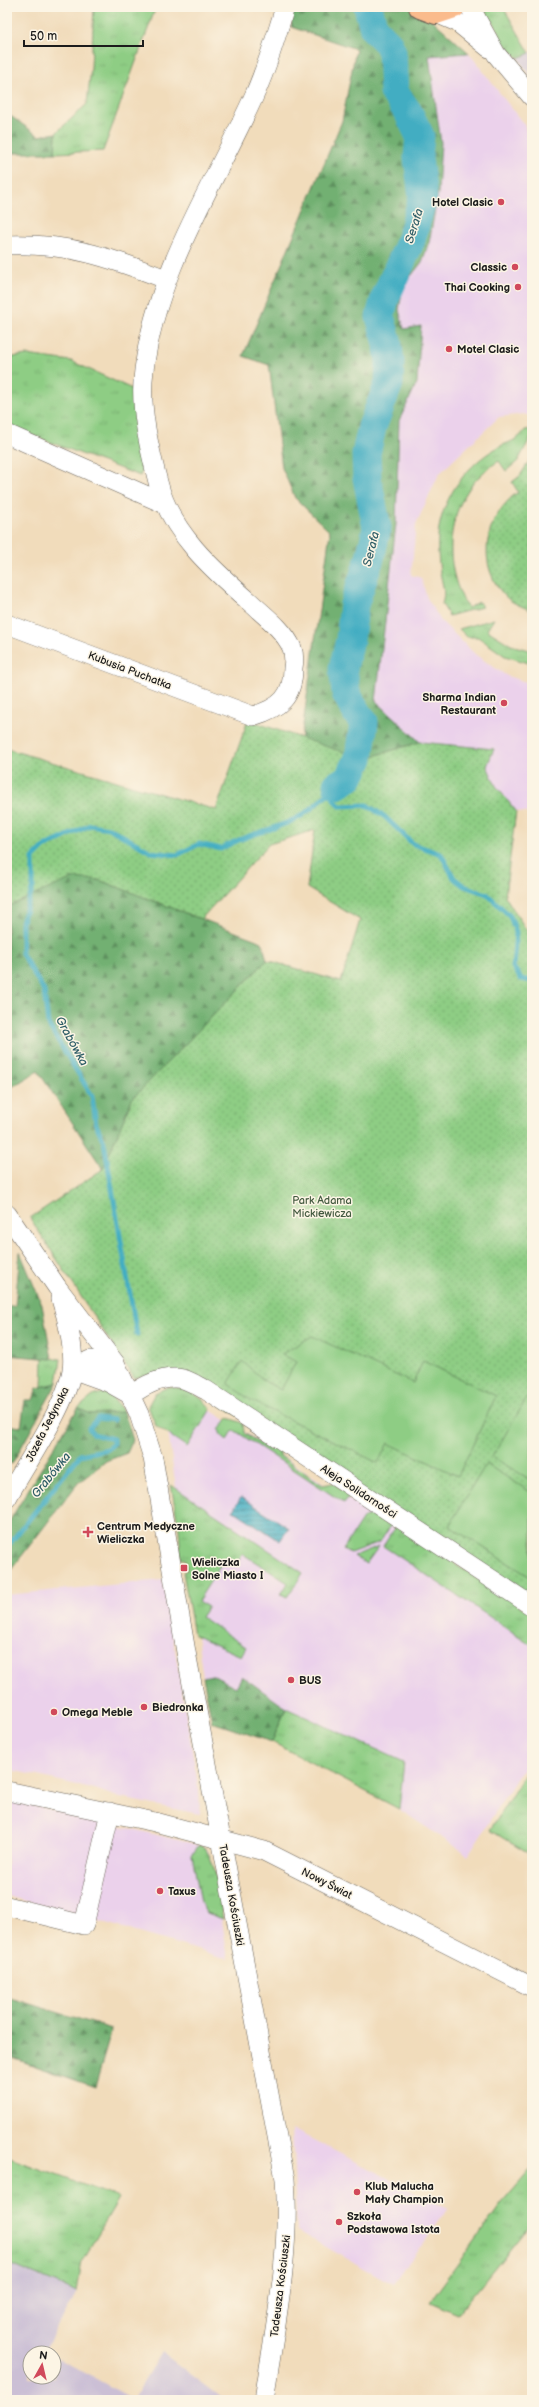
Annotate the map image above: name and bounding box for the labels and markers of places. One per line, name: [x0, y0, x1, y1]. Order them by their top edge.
place label: Hotel Clasic: [432, 196, 493, 209]
marker: Hotel Clasic: [496, 197, 506, 207]
place label: Classic: [471, 261, 507, 274]
marker: Classic: [510, 262, 520, 272]
place label: Thai Cooking: [445, 281, 510, 294]
marker: Thai Cooking: [513, 282, 523, 292]
place label: Motel Clasic: [457, 343, 519, 356]
marker: Motel Clasic: [444, 344, 454, 354]
place label: Sharma Indian Restaurant: [422, 691, 496, 717]
marker: Sharma Indian Restaurant: [499, 698, 509, 708]
place label: Centrum Medyczne Wieliczka: [97, 1520, 195, 1546]
marker: Centrum Medyczne Wieliczka: [82, 1526, 94, 1538]
place label: Wieliczka Solne Miasto I: [192, 1556, 264, 1582]
marker: Wieliczka Solne Miasto I: [179, 1563, 189, 1573]
place label: BUS: [299, 1674, 322, 1687]
marker: BUS: [286, 1675, 296, 1685]
place label: Biedronka: [152, 1701, 204, 1714]
marker: Biedronka: [139, 1702, 149, 1712]
place label: Omega Meble: [62, 1706, 133, 1719]
marker: Omega Meble: [49, 1707, 59, 1717]
place label: Taxus: [168, 1885, 196, 1898]
marker: Taxus: [155, 1886, 165, 1896]
place label: Klub Malucha Mały Champion: [365, 2180, 444, 2206]
marker: Klub Malucha Mały Champion: [352, 2187, 362, 2197]
place label: Szkoła Podstawowa Istota: [347, 2210, 440, 2236]
marker: Szkoła Podstawowa Istota: [334, 2217, 344, 2227]

